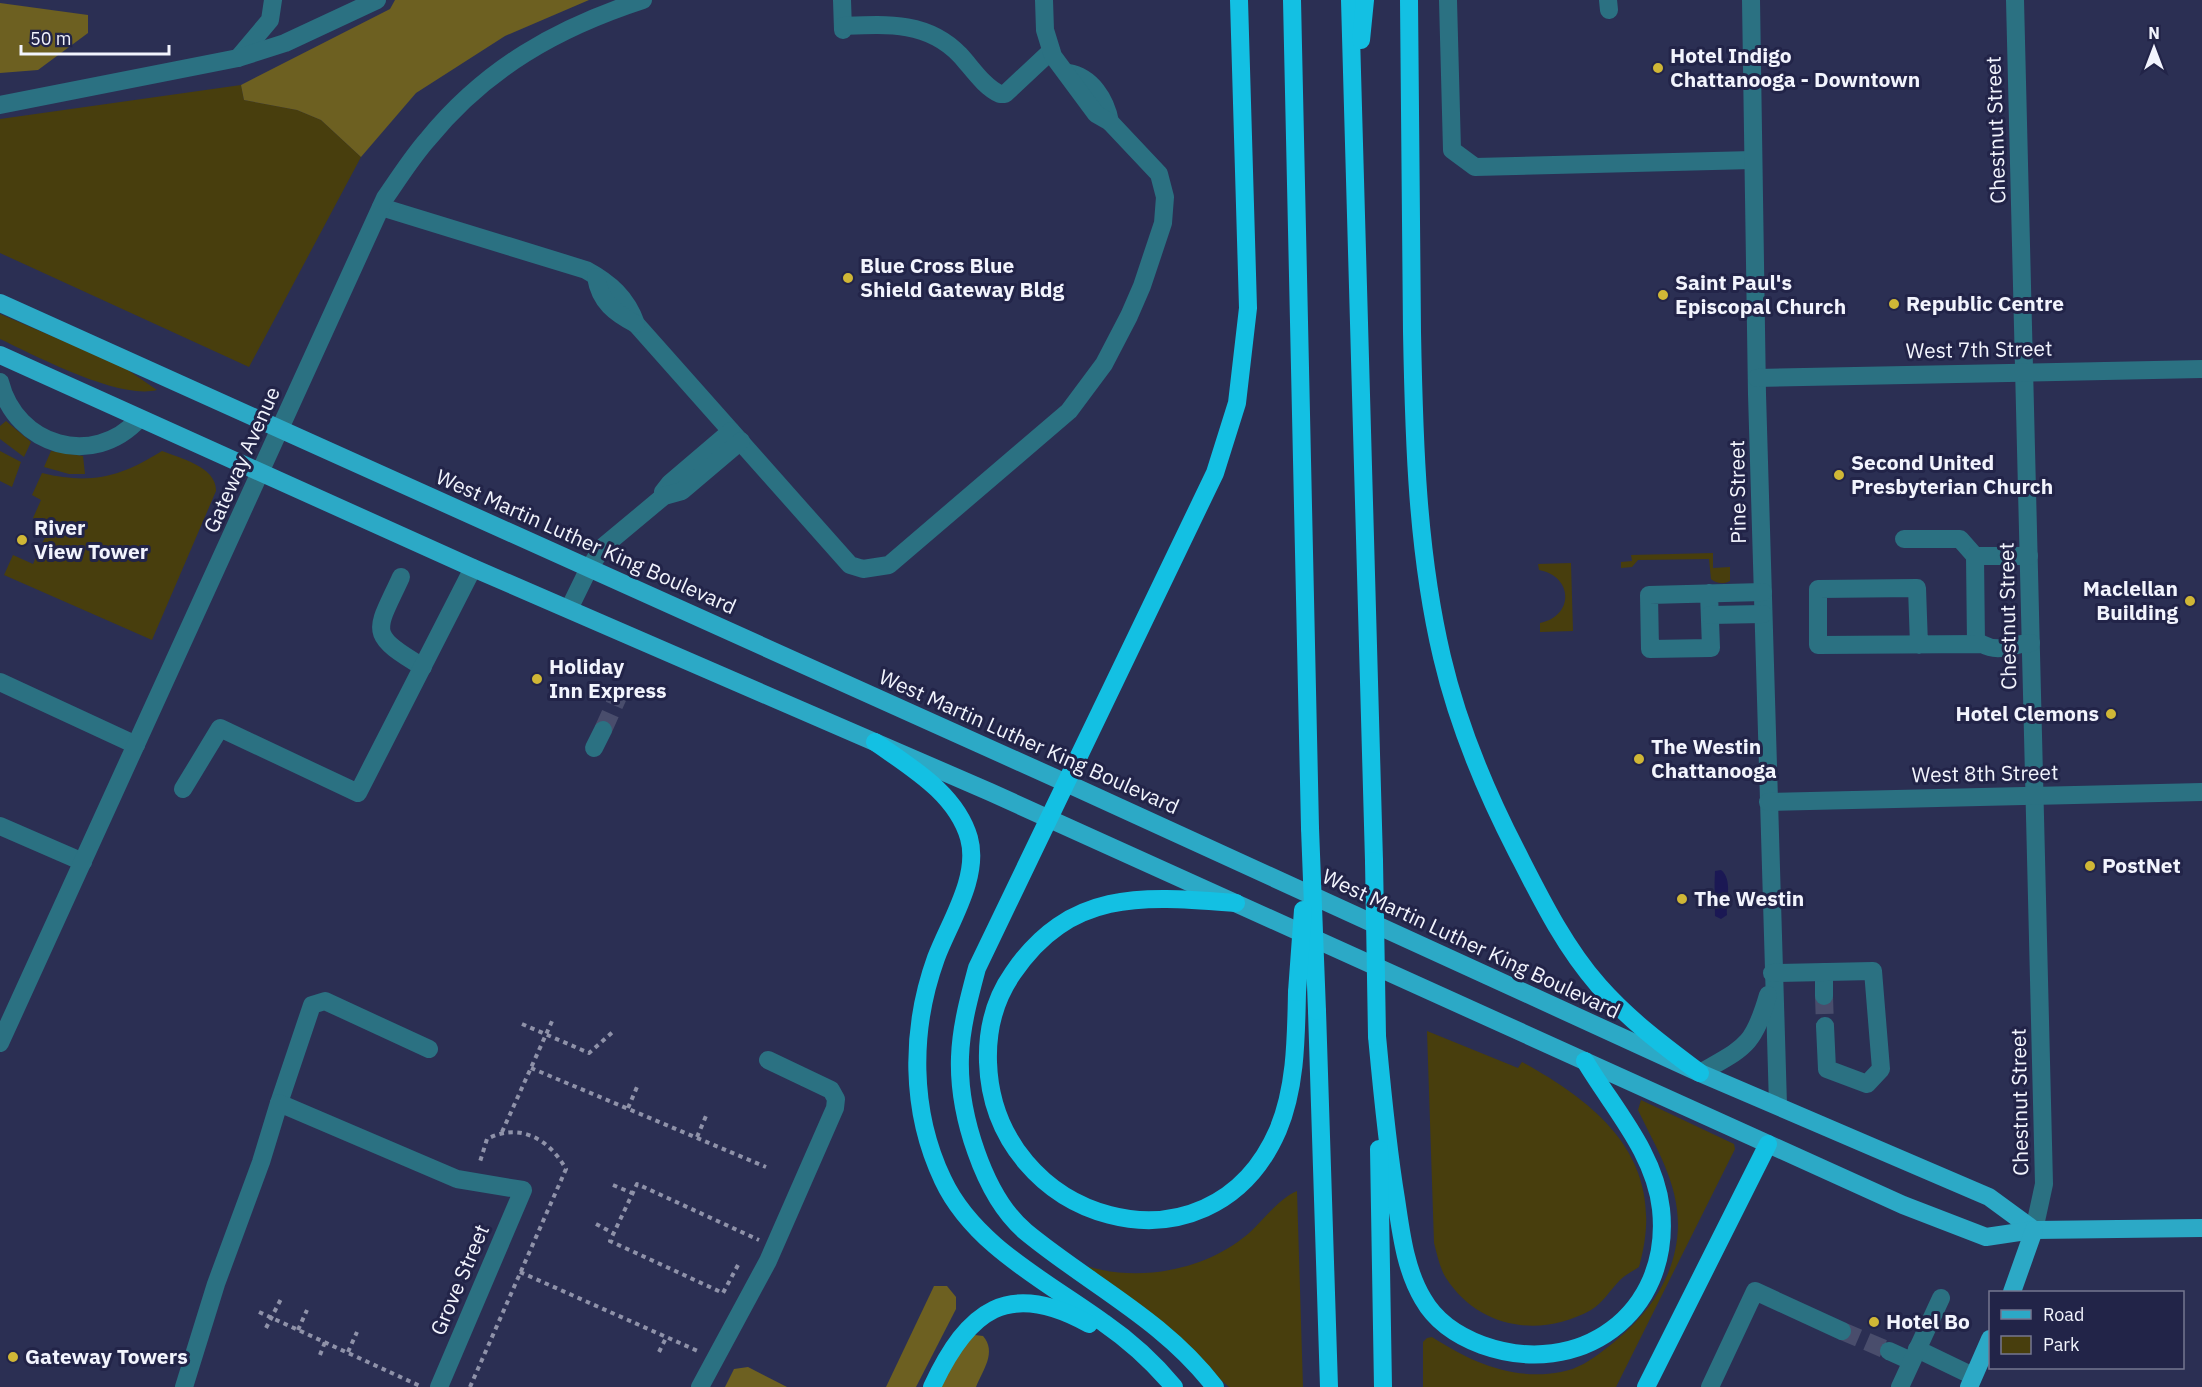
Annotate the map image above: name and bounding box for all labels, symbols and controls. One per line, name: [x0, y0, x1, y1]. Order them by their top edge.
scale bar: [21, 18, 170, 56]
north arrow: [2124, 18, 2184, 78]
text: N: [2148, 23, 2160, 43]
text: 50 m: [30, 27, 72, 50]
place label: Hotel Indigo Chattanooga - Downtown: [1670, 41, 1920, 93]
street label: Chestnut Street: [1978, 56, 2012, 204]
marker: Hotel Indigo Chattanooga - Downtown: [1651, 61, 1665, 75]
place label: Blue Cross Blue Shield Gateway Bldg: [860, 251, 1065, 303]
place label: Saint Paul's Episcopal Church: [1675, 268, 1846, 320]
marker: Blue Cross Blue Shield Gateway Bldg: [841, 271, 855, 285]
marker: Saint Paul's Episcopal Church: [1656, 288, 1670, 302]
place label: Republic Centre: [1906, 289, 2064, 317]
marker: Republic Centre: [1887, 297, 1901, 311]
street label: West 7th Street: [1905, 334, 2053, 364]
street label: Gateway Avenue: [196, 382, 286, 537]
street label: Pine Street: [1722, 440, 1752, 544]
place label: Second United Presbyterian Church: [1851, 448, 2053, 500]
street label: West Martin Luther King Boulevard: [432, 462, 741, 620]
marker: Second United Presbyterian Church: [1832, 468, 1846, 482]
place label: River View Tower: [34, 513, 149, 565]
marker: River View Tower: [15, 533, 29, 547]
street label: Chestnut Street: [1992, 542, 2022, 690]
place label: Maclellan Building: [2083, 574, 2178, 626]
marker: Maclellan Building: [2183, 594, 2197, 608]
place label: Holiday Inn Express: [549, 652, 667, 704]
street label: West Martin Luther King Boulevard: [875, 662, 1184, 820]
marker: Holiday Inn Express: [530, 672, 544, 686]
place label: Hotel Clemons: [1955, 699, 2099, 727]
marker: Hotel Clemons: [2104, 707, 2118, 721]
place label: The Westin Chattanooga: [1651, 732, 1777, 784]
marker: The Westin Chattanooga: [1632, 752, 1646, 766]
street label: West 8th Street: [1911, 758, 2059, 788]
place label: PostNet: [2102, 851, 2181, 879]
marker: PostNet: [2083, 859, 2097, 873]
street label: West Martin Luther King Boulevard: [1318, 862, 1625, 1025]
place label: The Westin: [1694, 884, 1804, 912]
marker: The Westin: [1675, 892, 1689, 906]
street label: Chestnut Street: [2004, 1028, 2034, 1176]
street label: Grove Street: [423, 1220, 495, 1339]
legend: [1989, 1291, 2184, 1369]
text: Road: [2043, 1303, 2084, 1326]
place label: Hotel Bo: [1886, 1307, 1970, 1335]
marker: Hotel Bo: [1867, 1315, 1881, 1329]
text: Park: [2043, 1333, 2080, 1356]
place label: Gateway Towers: [25, 1342, 188, 1370]
marker: Gateway Towers: [6, 1350, 20, 1364]

